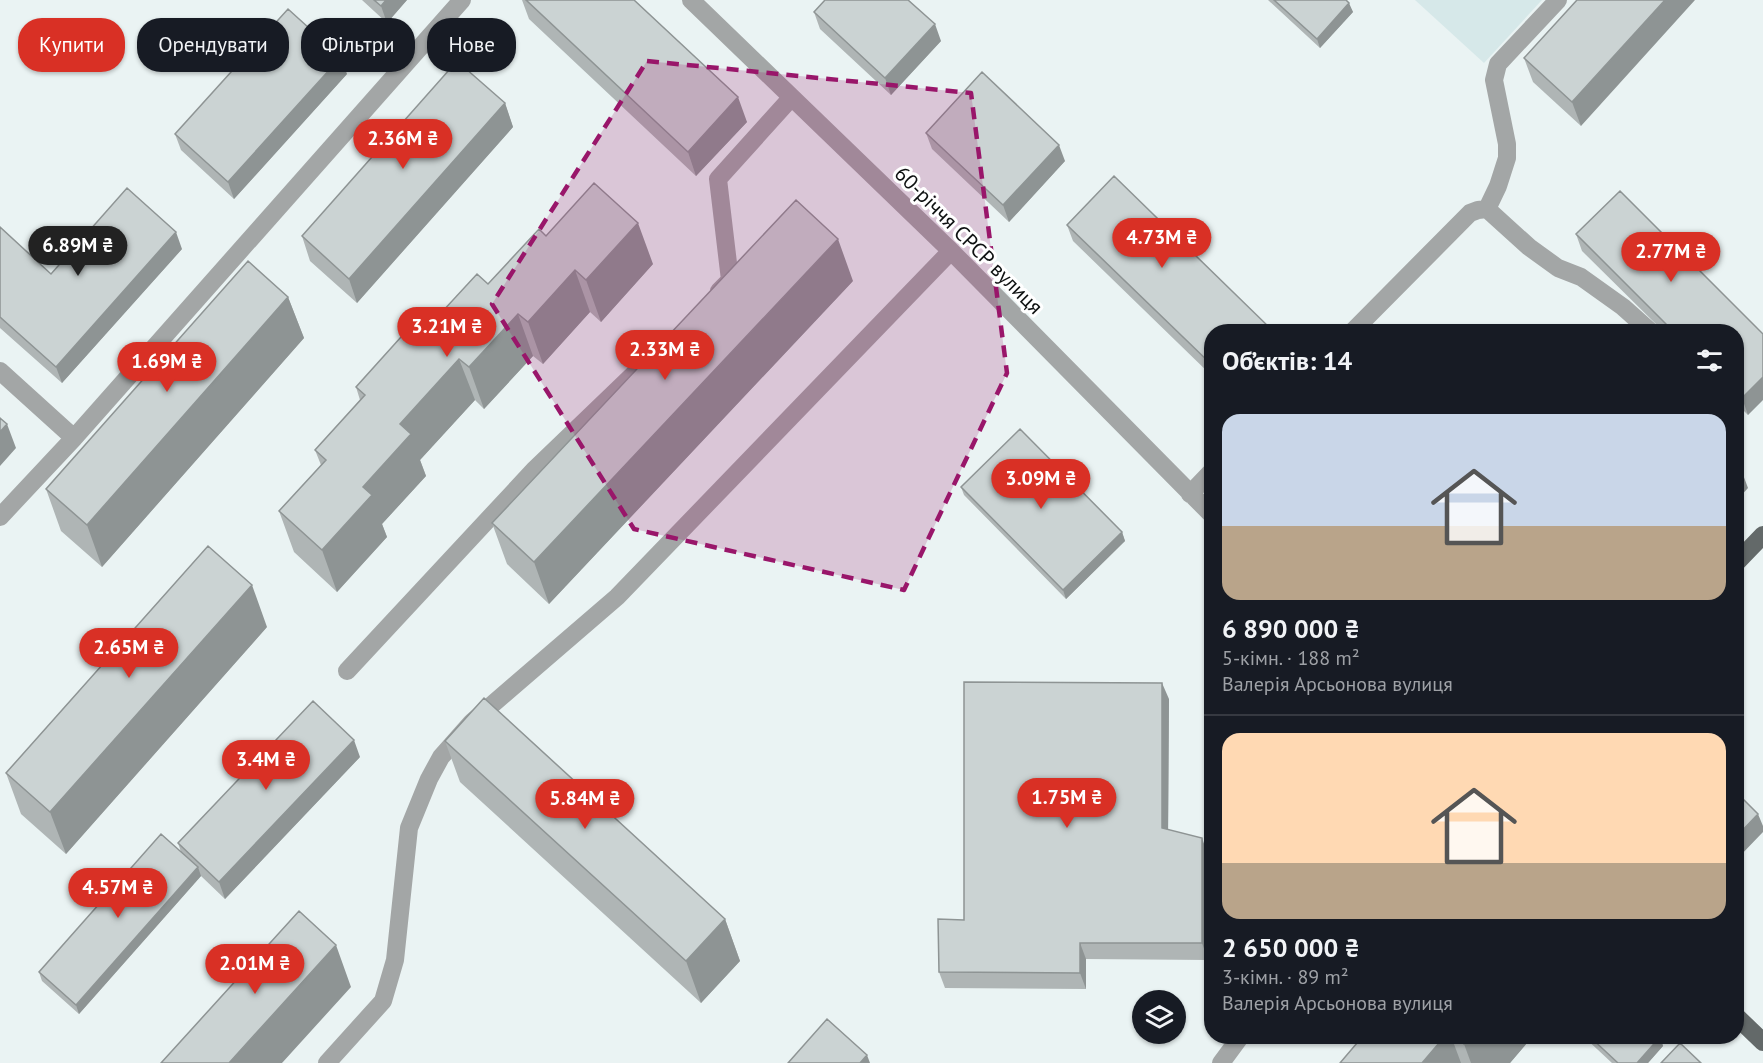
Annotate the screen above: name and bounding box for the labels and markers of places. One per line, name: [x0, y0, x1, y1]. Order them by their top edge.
pin: 2.36M ₴: [348, 119, 458, 170]
pin: 4.73M ₴: [1107, 218, 1217, 269]
pin: 6.89M ₴: [23, 226, 133, 277]
pin: 2.77M ₴: [1616, 232, 1726, 283]
pin: 3.21M ₴: [392, 307, 502, 358]
pin: 2.33M ₴: [610, 330, 720, 381]
pin: 1.69M ₴: [112, 342, 222, 393]
pin: 3.09M ₴: [986, 459, 1096, 510]
pin: 2.65M ₴: [74, 628, 184, 679]
pin: 3.4M ₴: [217, 740, 315, 791]
pin: 1.75M ₴: [1012, 778, 1122, 829]
pin: 5.84M ₴: [530, 779, 640, 830]
pin: 4.57M ₴: [63, 868, 173, 919]
pin: 2.01M ₴: [200, 944, 310, 995]

